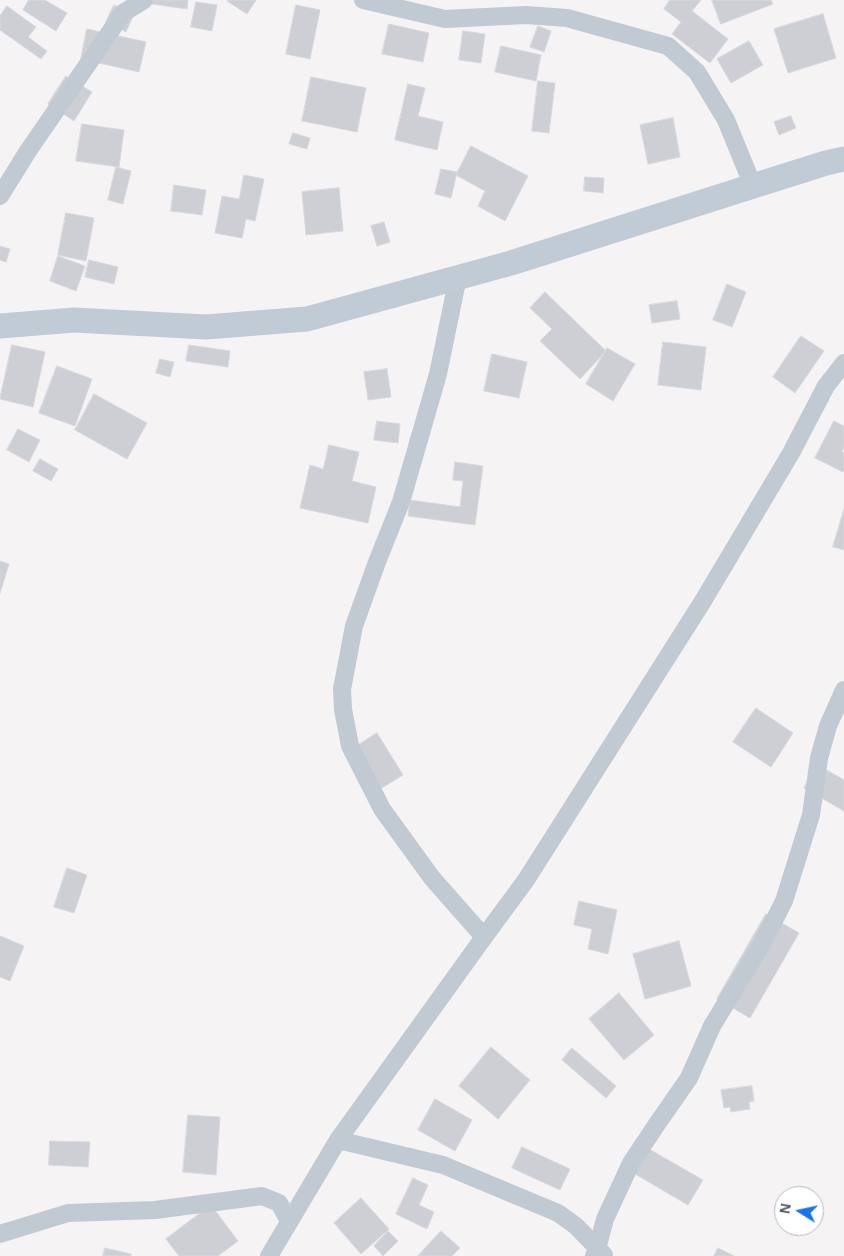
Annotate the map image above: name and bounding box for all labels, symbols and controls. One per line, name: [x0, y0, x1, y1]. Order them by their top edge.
north arrow: [774, 1186, 824, 1236]
text: N: [776, 1202, 794, 1215]

